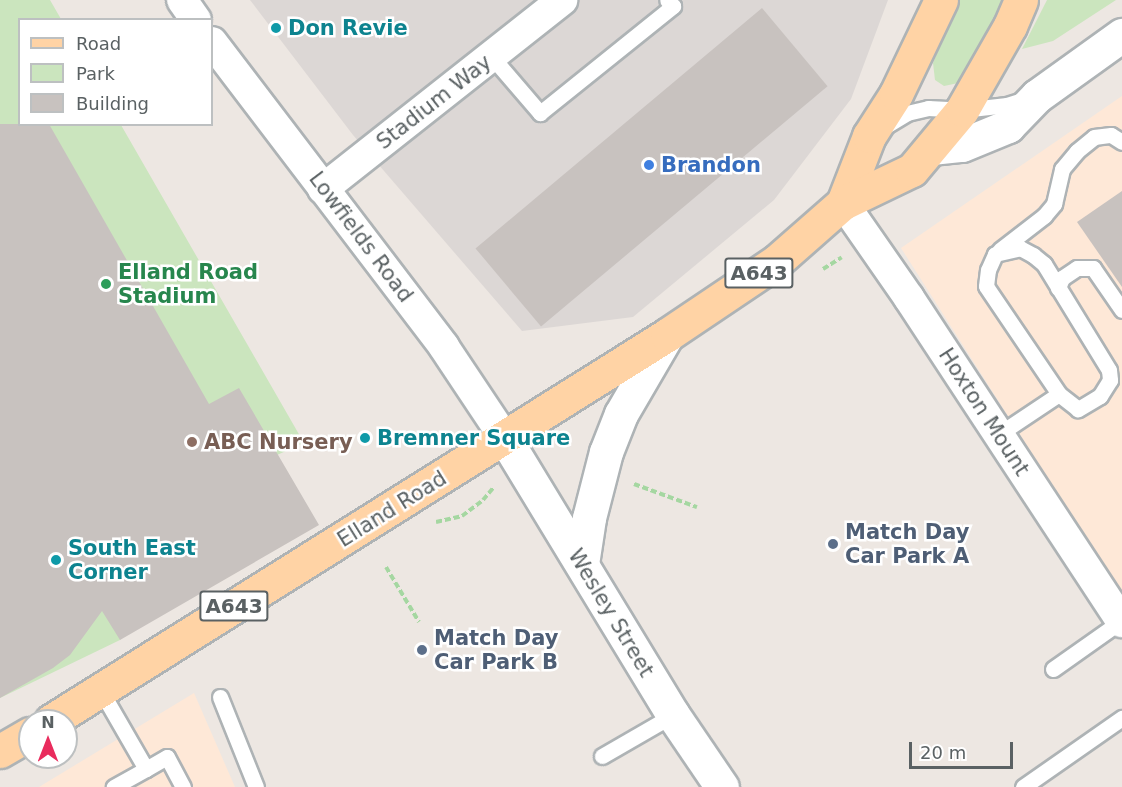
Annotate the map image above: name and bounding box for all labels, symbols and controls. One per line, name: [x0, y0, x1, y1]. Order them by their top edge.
place label: Don Revie: [288, 15, 408, 41]
legend: [18, 18, 213, 126]
marker: Don Revie: [269, 21, 283, 35]
text: Road: [76, 33, 121, 54]
street label: Stadium Way: [372, 49, 496, 155]
text: Park: [76, 63, 115, 84]
text: Building: [76, 93, 149, 114]
place label: Brandon: [661, 152, 761, 178]
marker: Brandon: [642, 158, 656, 172]
street label: Lowfields Road: [304, 167, 418, 307]
road number: A643: [723, 256, 795, 290]
place label: Elland Road Stadium: [118, 259, 258, 309]
marker: Elland Road Stadium: [99, 277, 113, 291]
street label: Hoxton Mount: [933, 343, 1035, 481]
place label: Bremner Square: [377, 425, 570, 451]
place label: ABC Nursery: [204, 429, 353, 455]
marker: Bremner Square: [358, 431, 372, 445]
marker: ABC Nursery: [185, 435, 199, 449]
street label: Elland Road: [333, 466, 451, 552]
place label: Match Day Car Park A: [845, 519, 969, 569]
place label: South East Corner: [68, 535, 196, 585]
marker: Match Day Car Park A: [826, 537, 840, 551]
street label: Wesley Street: [563, 544, 659, 682]
marker: South East Corner: [49, 553, 63, 567]
road number: A643: [198, 589, 270, 623]
place label: Match Day Car Park B: [434, 625, 558, 675]
marker: Match Day Car Park B: [415, 643, 429, 657]
north arrow: [18, 709, 78, 769]
text: N: [41, 713, 55, 732]
scale bar: [912, 730, 1016, 768]
text: 20 m: [920, 742, 966, 763]

